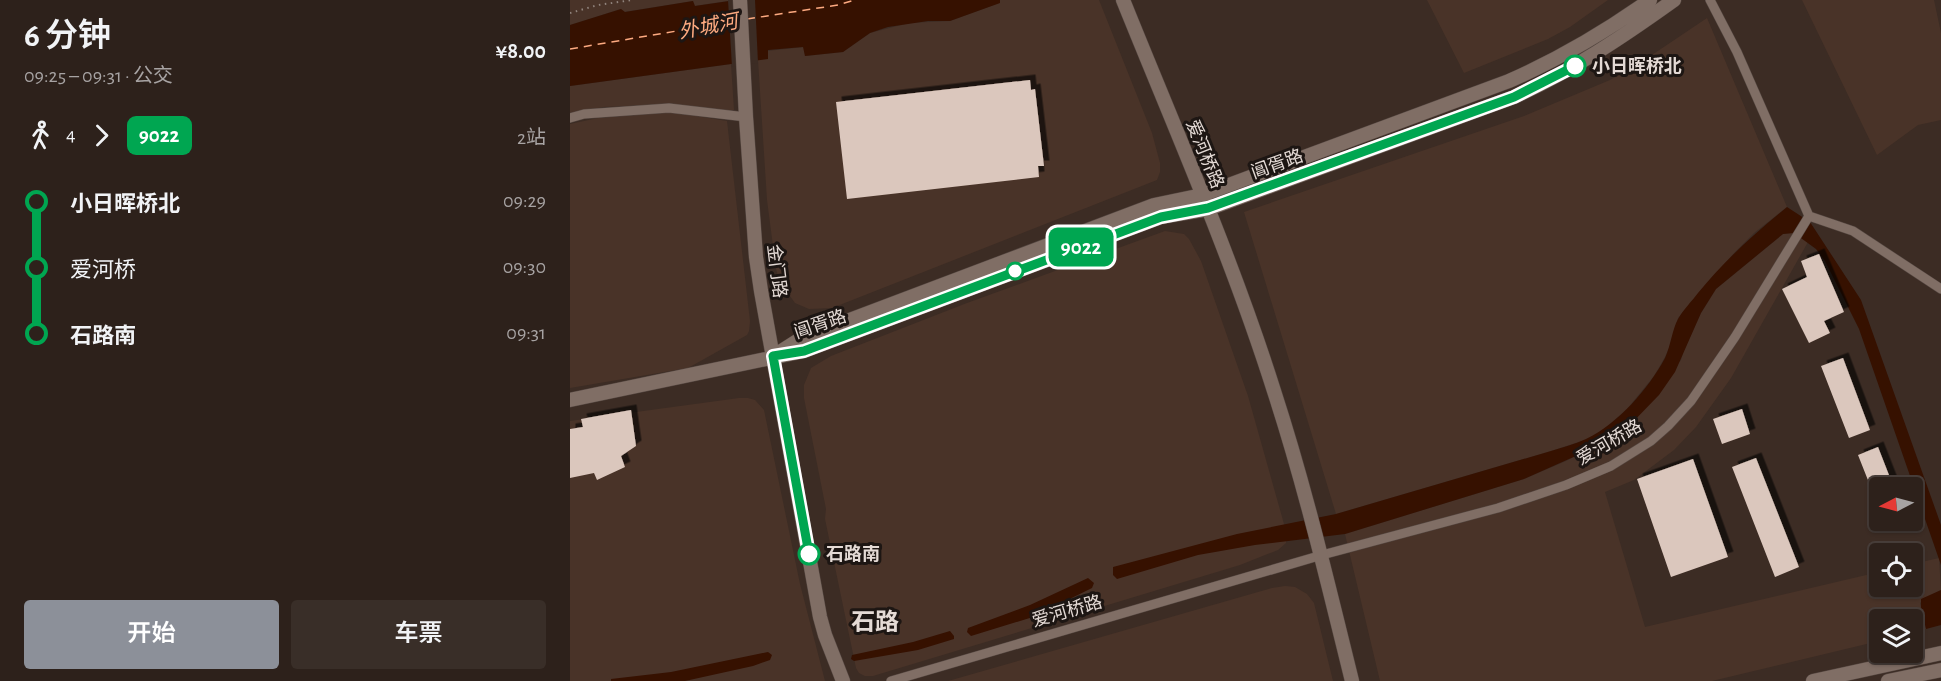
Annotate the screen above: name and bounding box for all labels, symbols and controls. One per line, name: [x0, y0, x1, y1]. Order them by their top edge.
water label: 外城河: [677, 10, 743, 43]
text: 6 分钟: [24, 20, 111, 53]
text: ¥8.00: [496, 40, 546, 62]
marker: 小日晖桥北: [1564, 55, 1586, 77]
place label: 小日晖桥北: [1592, 56, 1682, 76]
text: 09:25 – 09:31 · 公交: [24, 66, 173, 86]
street label: 爱河桥路: [1182, 117, 1228, 191]
icon: walk: [24, 119, 57, 152]
icon: forward: [85, 119, 118, 152]
text: 4: [66, 125, 76, 145]
text: 9022: [139, 125, 180, 146]
text: 2站: [517, 128, 546, 148]
street label: 阊胥路: [1248, 145, 1306, 183]
text: 09:29: [503, 191, 546, 211]
text: 小日晖桥北: [70, 193, 180, 215]
line badge: 9022: [1039, 228, 1123, 266]
text: 9022: [1061, 237, 1101, 258]
street label: 金门路: [764, 243, 790, 299]
text: 09:30: [503, 257, 546, 277]
text: 爱河桥: [70, 259, 136, 281]
unlabelled marker: [1006, 262, 1024, 280]
street label: 阊胥路: [791, 306, 849, 342]
text: 09:31: [506, 323, 546, 343]
text: 石路南: [70, 325, 136, 347]
street label: 爱河桥路: [1573, 415, 1645, 469]
north arrow: [1869, 477, 1923, 531]
map controls: [1869, 477, 1923, 663]
marker: 石路南: [798, 543, 820, 565]
button: locate: [1869, 543, 1923, 597]
place label: 石路南: [826, 544, 880, 564]
street label: 爱河桥路: [1030, 591, 1104, 631]
button: 开始: [24, 600, 279, 669]
button: 车票: [291, 600, 546, 669]
district label: 石路: [851, 609, 899, 635]
button: layers: [1869, 609, 1923, 663]

